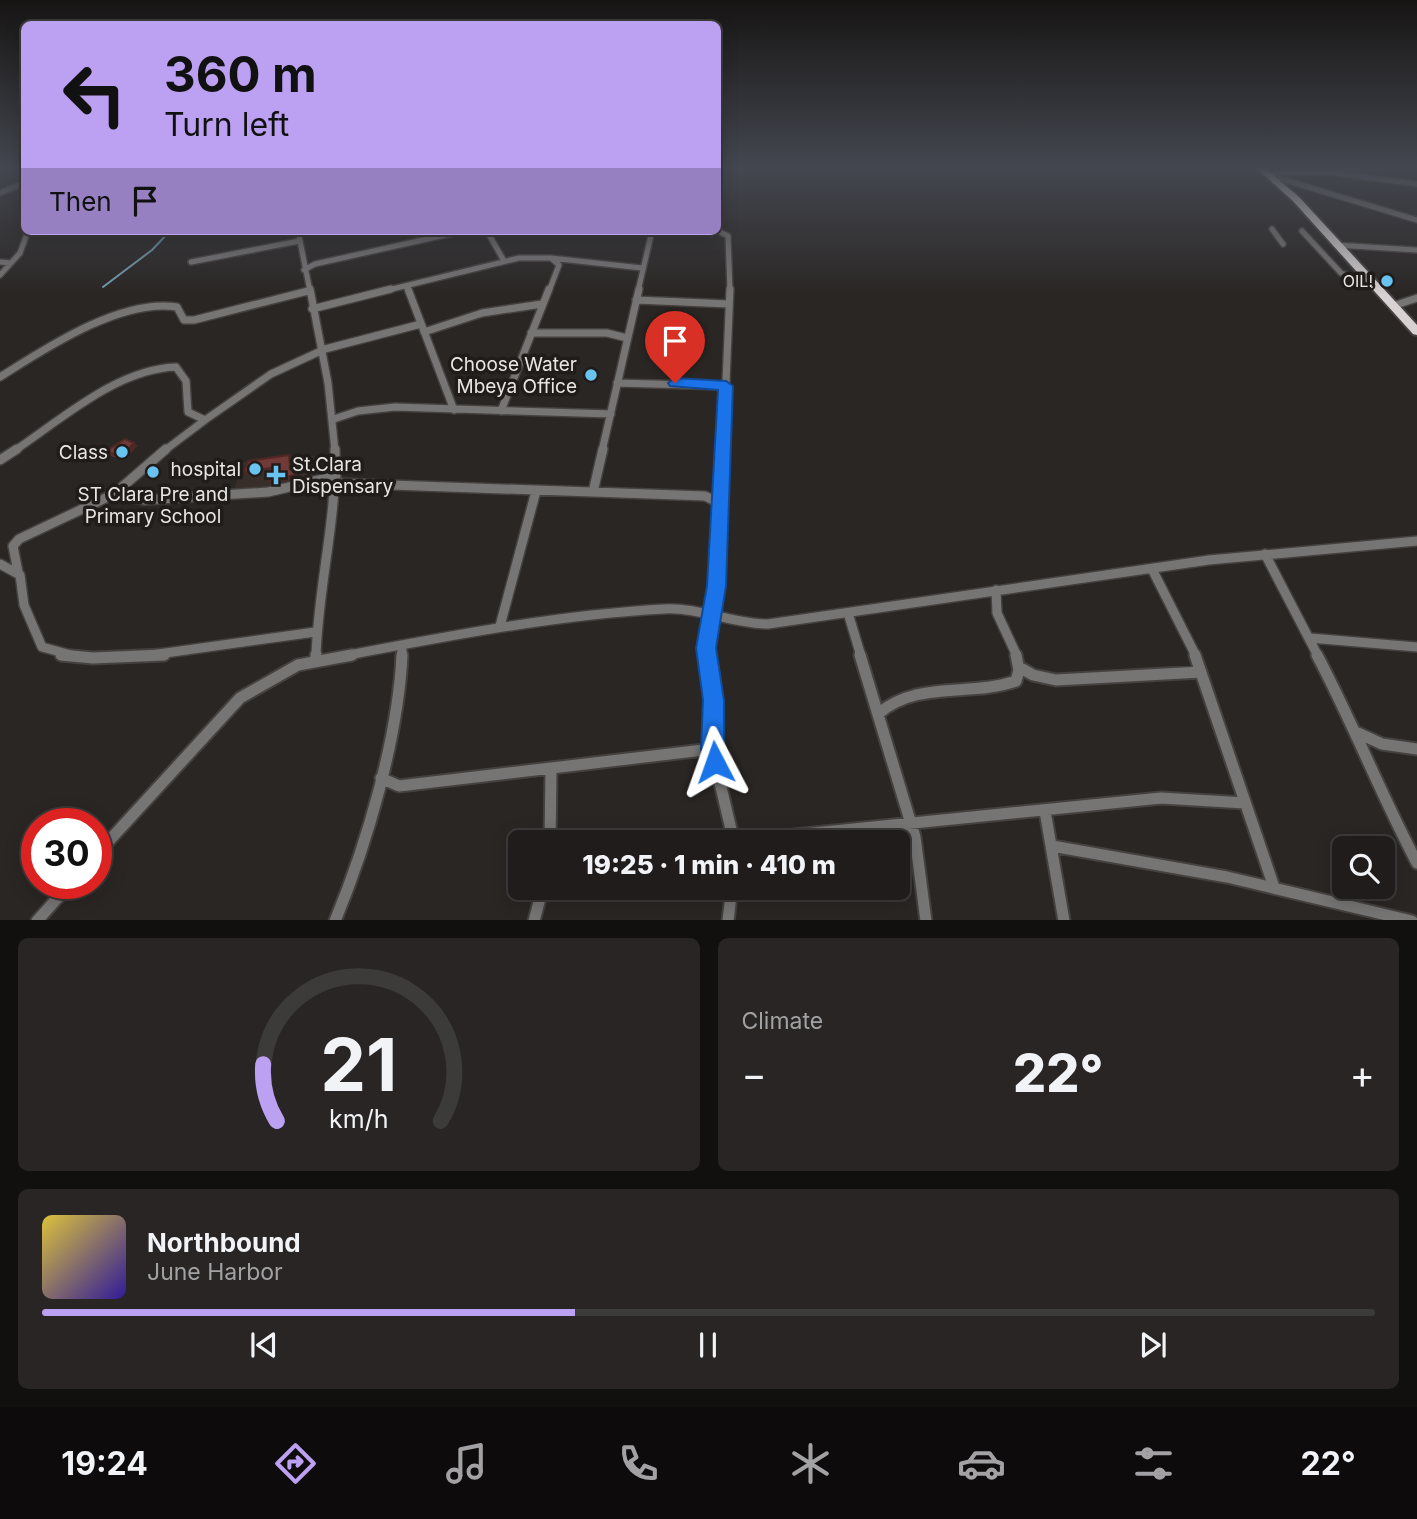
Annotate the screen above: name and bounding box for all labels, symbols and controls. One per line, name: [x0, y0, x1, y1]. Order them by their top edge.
text: 360 m: [164, 45, 317, 104]
icon: left: [49, 49, 140, 140]
text: Turn left: [164, 105, 289, 144]
icon: arrive: [126, 182, 164, 220]
text: Then: [49, 186, 112, 217]
place label: OIL!: [1343, 271, 1373, 291]
marker: OIL!: [1379, 273, 1395, 289]
pin: [645, 311, 705, 383]
icon: arrive: [656, 322, 694, 360]
place label: Choose Water Mbeya Office: [450, 353, 577, 398]
marker: Choose Water Mbeya Office: [583, 367, 599, 383]
place label: Class: [59, 441, 108, 464]
marker: Class: [114, 444, 130, 460]
place label: St.Clara Dispensary: [292, 453, 393, 498]
place label: hospital: [171, 458, 241, 481]
marker: hospital: [247, 461, 263, 477]
marker: ST Clara Pre and Primary School: [145, 464, 161, 480]
marker: St.Clara Dispensary: [266, 465, 286, 485]
place label: ST Clara Pre and Primary School: [77, 483, 229, 528]
position arrow: [678, 725, 752, 799]
speed limit sign: 30: [21, 808, 112, 899]
map controls: [1332, 836, 1395, 899]
button: search: [1332, 836, 1395, 899]
text: 19:25 · 1 min · 410 m: [582, 849, 836, 880]
text: Climate: [742, 1007, 823, 1035]
text: 21: [320, 1020, 397, 1109]
text: 22°: [1013, 1042, 1103, 1105]
text: −: [742, 1051, 767, 1097]
text: +: [1350, 1051, 1375, 1097]
text: km/h: [329, 1103, 388, 1133]
text: Northbound: [147, 1227, 301, 1258]
text: June Harbor: [147, 1258, 283, 1286]
icon: previous: [245, 1326, 283, 1364]
icon: pause: [689, 1326, 727, 1364]
icon: next: [1134, 1326, 1172, 1364]
icon: directions: [271, 1439, 320, 1488]
icon: music: [442, 1439, 491, 1488]
icon: phone: [614, 1439, 663, 1488]
icon: climate: [786, 1439, 835, 1488]
icon: car: [957, 1439, 1006, 1488]
icon: filters: [1129, 1439, 1178, 1488]
text: 19:24: [61, 1444, 148, 1483]
text: 22°: [1301, 1444, 1356, 1483]

